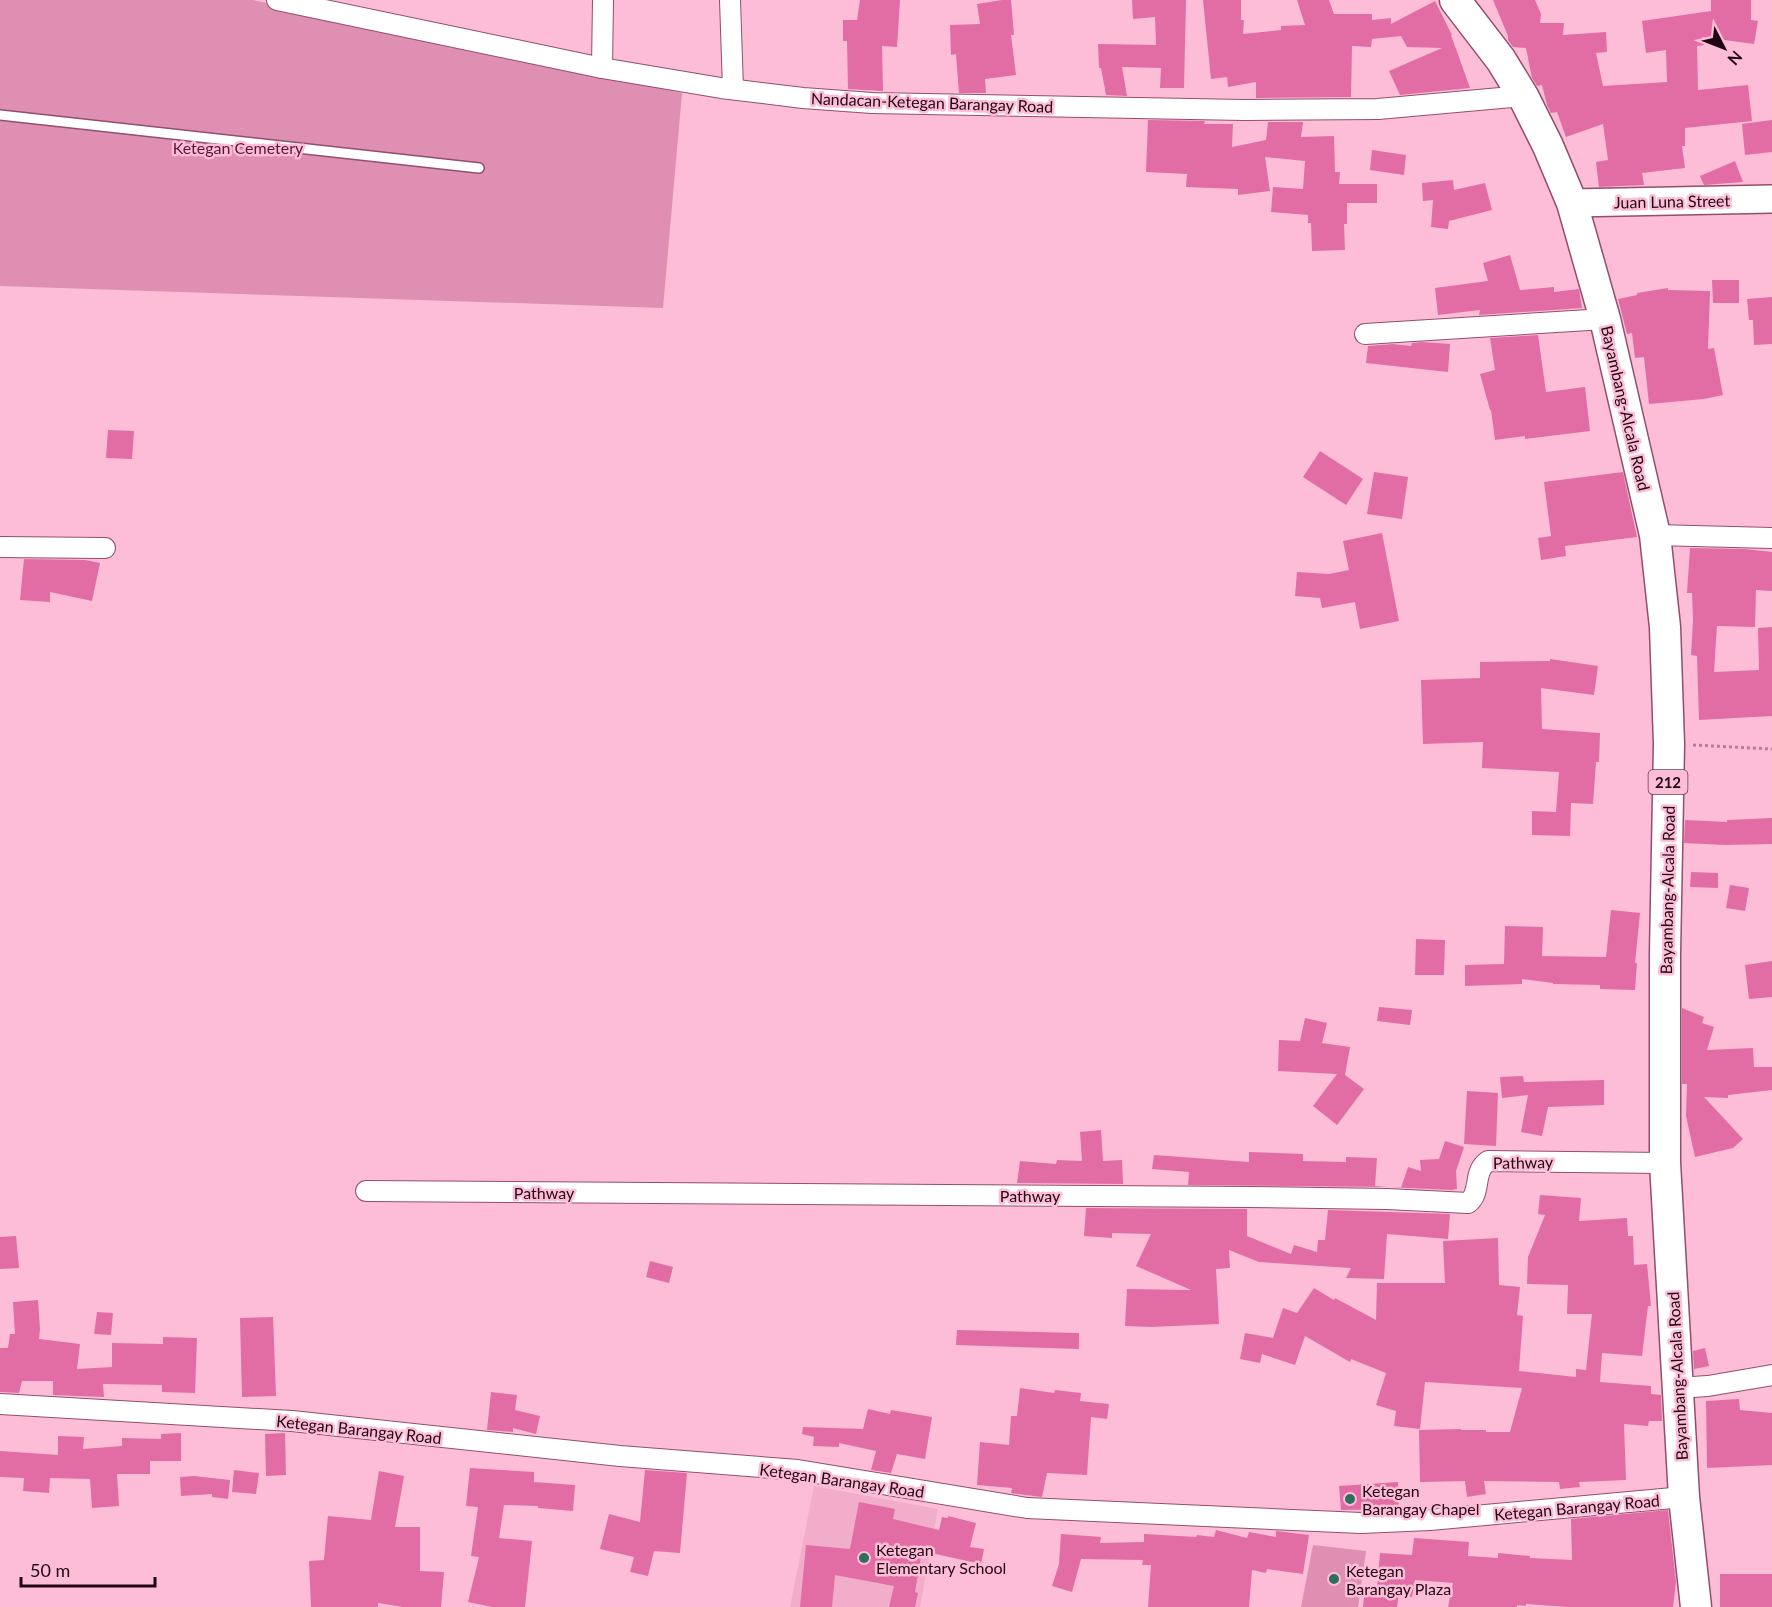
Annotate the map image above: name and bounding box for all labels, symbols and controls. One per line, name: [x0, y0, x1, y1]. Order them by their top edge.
north arrow: [1694, 18, 1754, 78]
text: N: [1724, 47, 1747, 69]
street label: Nandacan-Ketegan Barangay Road: [811, 88, 1053, 116]
park label: Ketegan Cemetery: [173, 138, 304, 157]
street label: Juan Luna Street: [1614, 190, 1731, 212]
street label: Bayambang-Alcala Road: [1598, 324, 1654, 492]
road number: 212: [1648, 770, 1688, 794]
street label: Bayambang-Alcala Road: [1656, 805, 1678, 975]
street label: Pathway: [1493, 1152, 1554, 1172]
street label: Pathway: [514, 1183, 575, 1202]
street label: Pathway: [1000, 1186, 1061, 1205]
street label: Bayambang-Alcala Road: [1663, 1291, 1691, 1461]
street label: Ketegan Barangay Road: [275, 1411, 443, 1447]
street label: Ketegan Barangay Road: [758, 1459, 926, 1501]
place label: Ketegan Barangay Chapel: [1362, 1481, 1480, 1518]
street label: Ketegan Barangay Road: [1493, 1490, 1661, 1524]
marker: Ketegan Barangay Chapel: [1343, 1492, 1357, 1506]
place label: Ketegan Elementary School: [876, 1540, 1006, 1577]
scale bar: [21, 1550, 154, 1588]
marker: Ketegan Elementary School: [857, 1551, 871, 1565]
text: 50 m: [30, 1559, 70, 1581]
place label: Ketegan Barangay Plaza: [1346, 1561, 1451, 1598]
marker: Ketegan Barangay Plaza: [1327, 1572, 1341, 1586]

